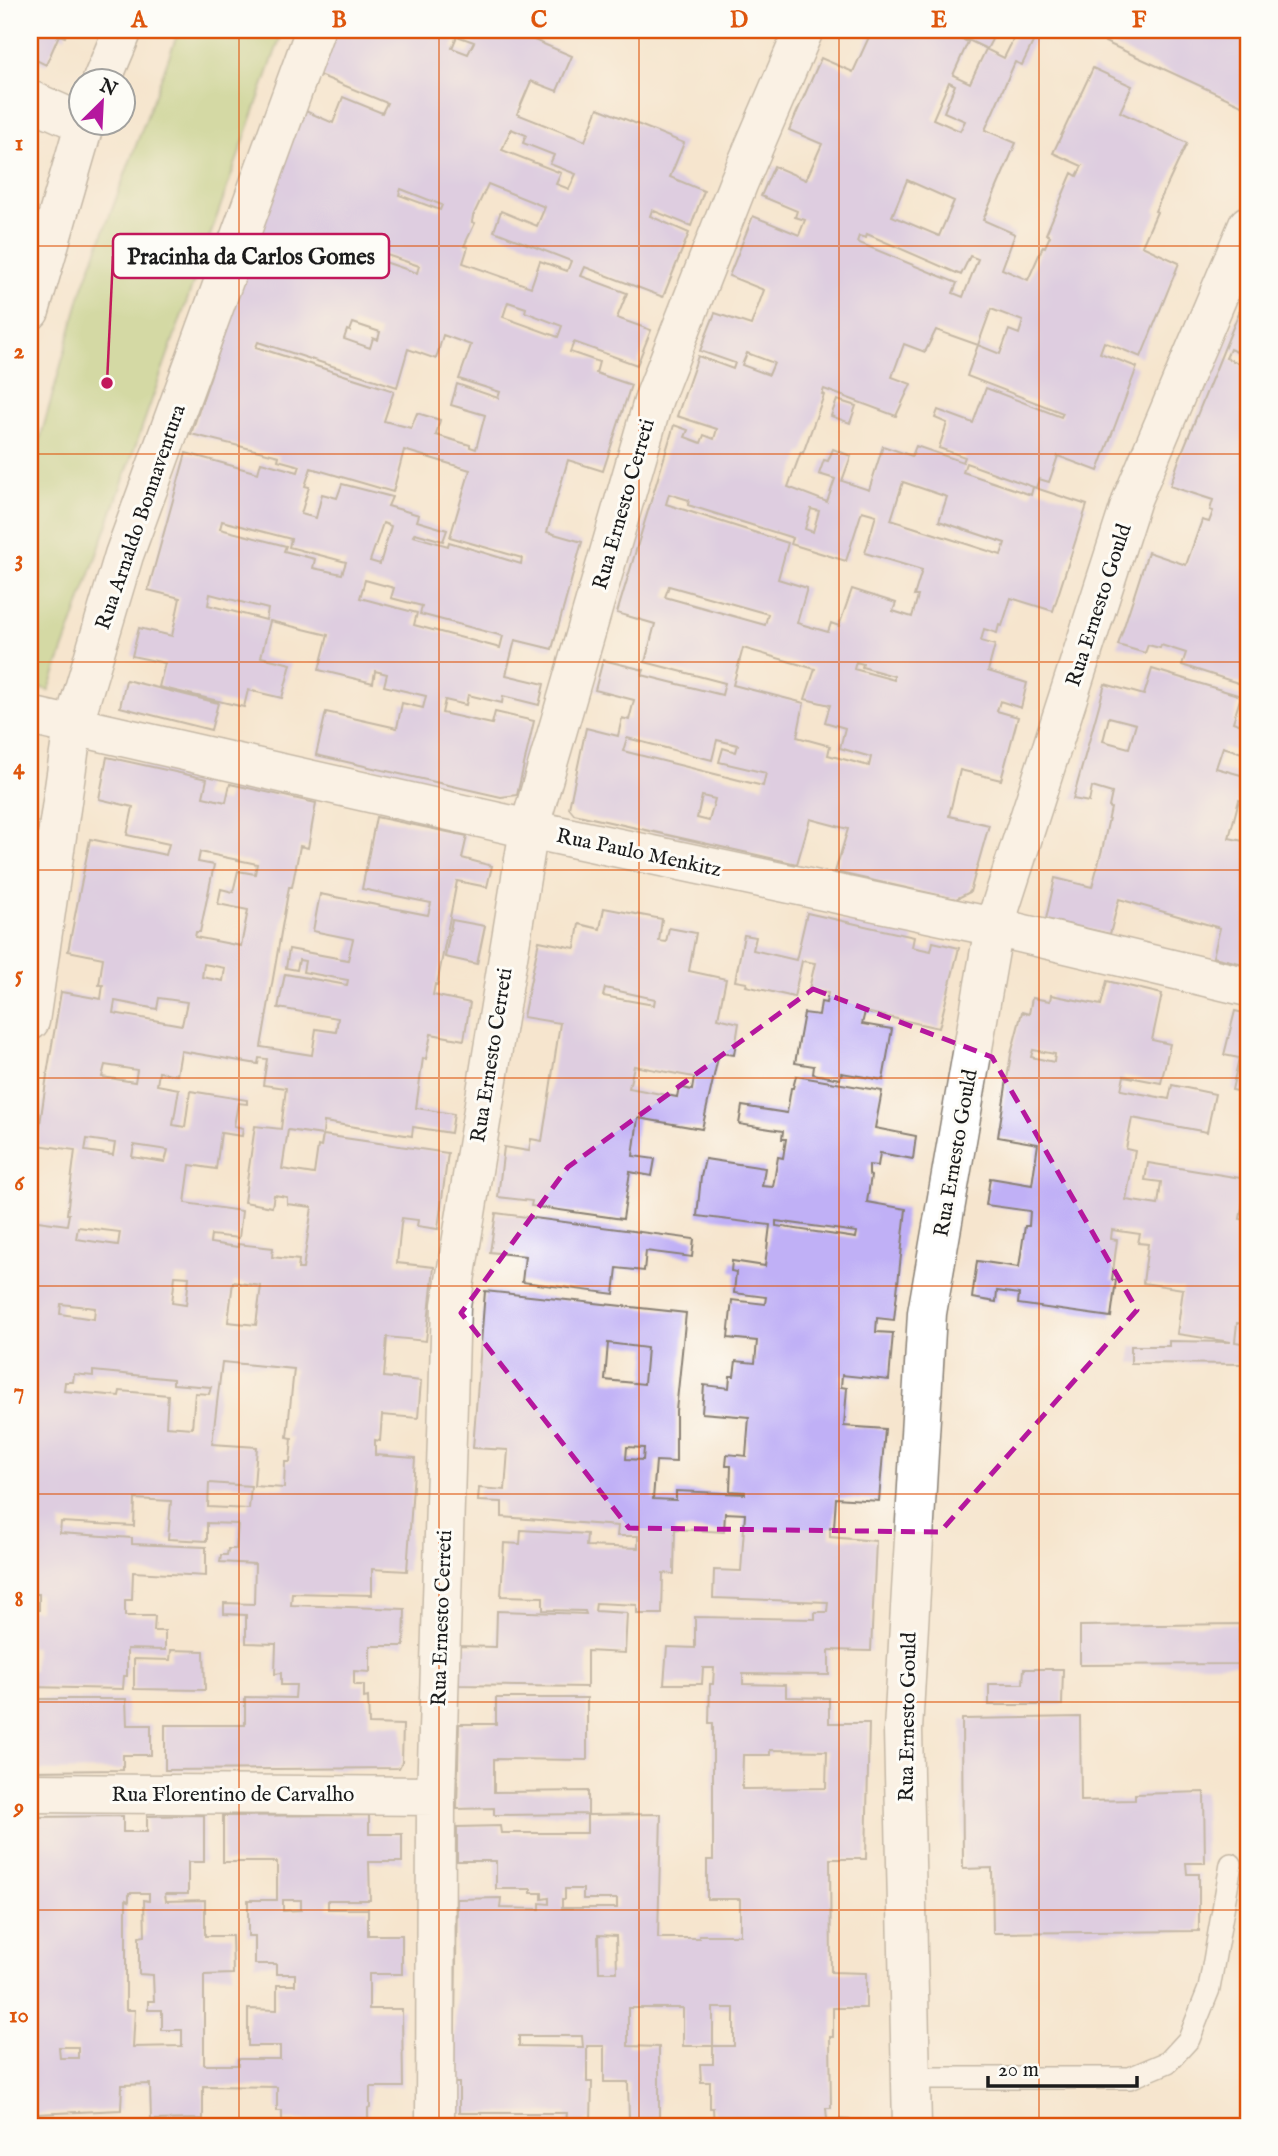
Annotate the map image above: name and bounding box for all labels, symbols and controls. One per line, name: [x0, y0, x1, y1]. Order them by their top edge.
text: A: [130, 6, 148, 35]
text: B: [331, 6, 347, 35]
text: C: [531, 6, 548, 35]
text: D: [730, 6, 748, 35]
text: E: [931, 6, 947, 35]
text: F: [1132, 6, 1147, 35]
north arrow: [66, 66, 136, 136]
text: N: [95, 74, 121, 103]
text: 1: [15, 129, 23, 158]
callout: Pracinha da Carlos Gomes: [113, 234, 389, 278]
text: Pracinha da Carlos Gomes: [127, 243, 375, 272]
text: 2: [14, 337, 25, 366]
street label: Rua Arnaldo Bonnaventura: [90, 400, 193, 634]
street label: Rua Ernesto Cerreti: [587, 416, 662, 593]
street label: Rua Ernesto Gould: [1060, 520, 1139, 690]
text: 3: [15, 545, 23, 574]
text: 4: [13, 753, 25, 782]
street label: Rua Paulo Menkitz: [554, 823, 724, 884]
text: 5: [15, 961, 24, 990]
street label: Rua Ernesto Cerreti: [465, 966, 520, 1145]
street label: Rua Ernesto Gould: [928, 1067, 985, 1239]
text: 6: [14, 1169, 25, 1198]
text: 7: [14, 1377, 24, 1406]
street label: Rua Ernesto Cerreti: [426, 1529, 459, 1707]
text: 8: [14, 1585, 24, 1614]
street label: Rua Ernesto Gould: [894, 1631, 923, 1802]
street label: Rua Florentino de Carvalho: [112, 1782, 354, 1809]
text: 9: [13, 1793, 24, 1822]
text: 10: [9, 2001, 29, 2030]
scale bar: [988, 2044, 1136, 2088]
text: 20 m: [998, 2057, 1039, 2084]

